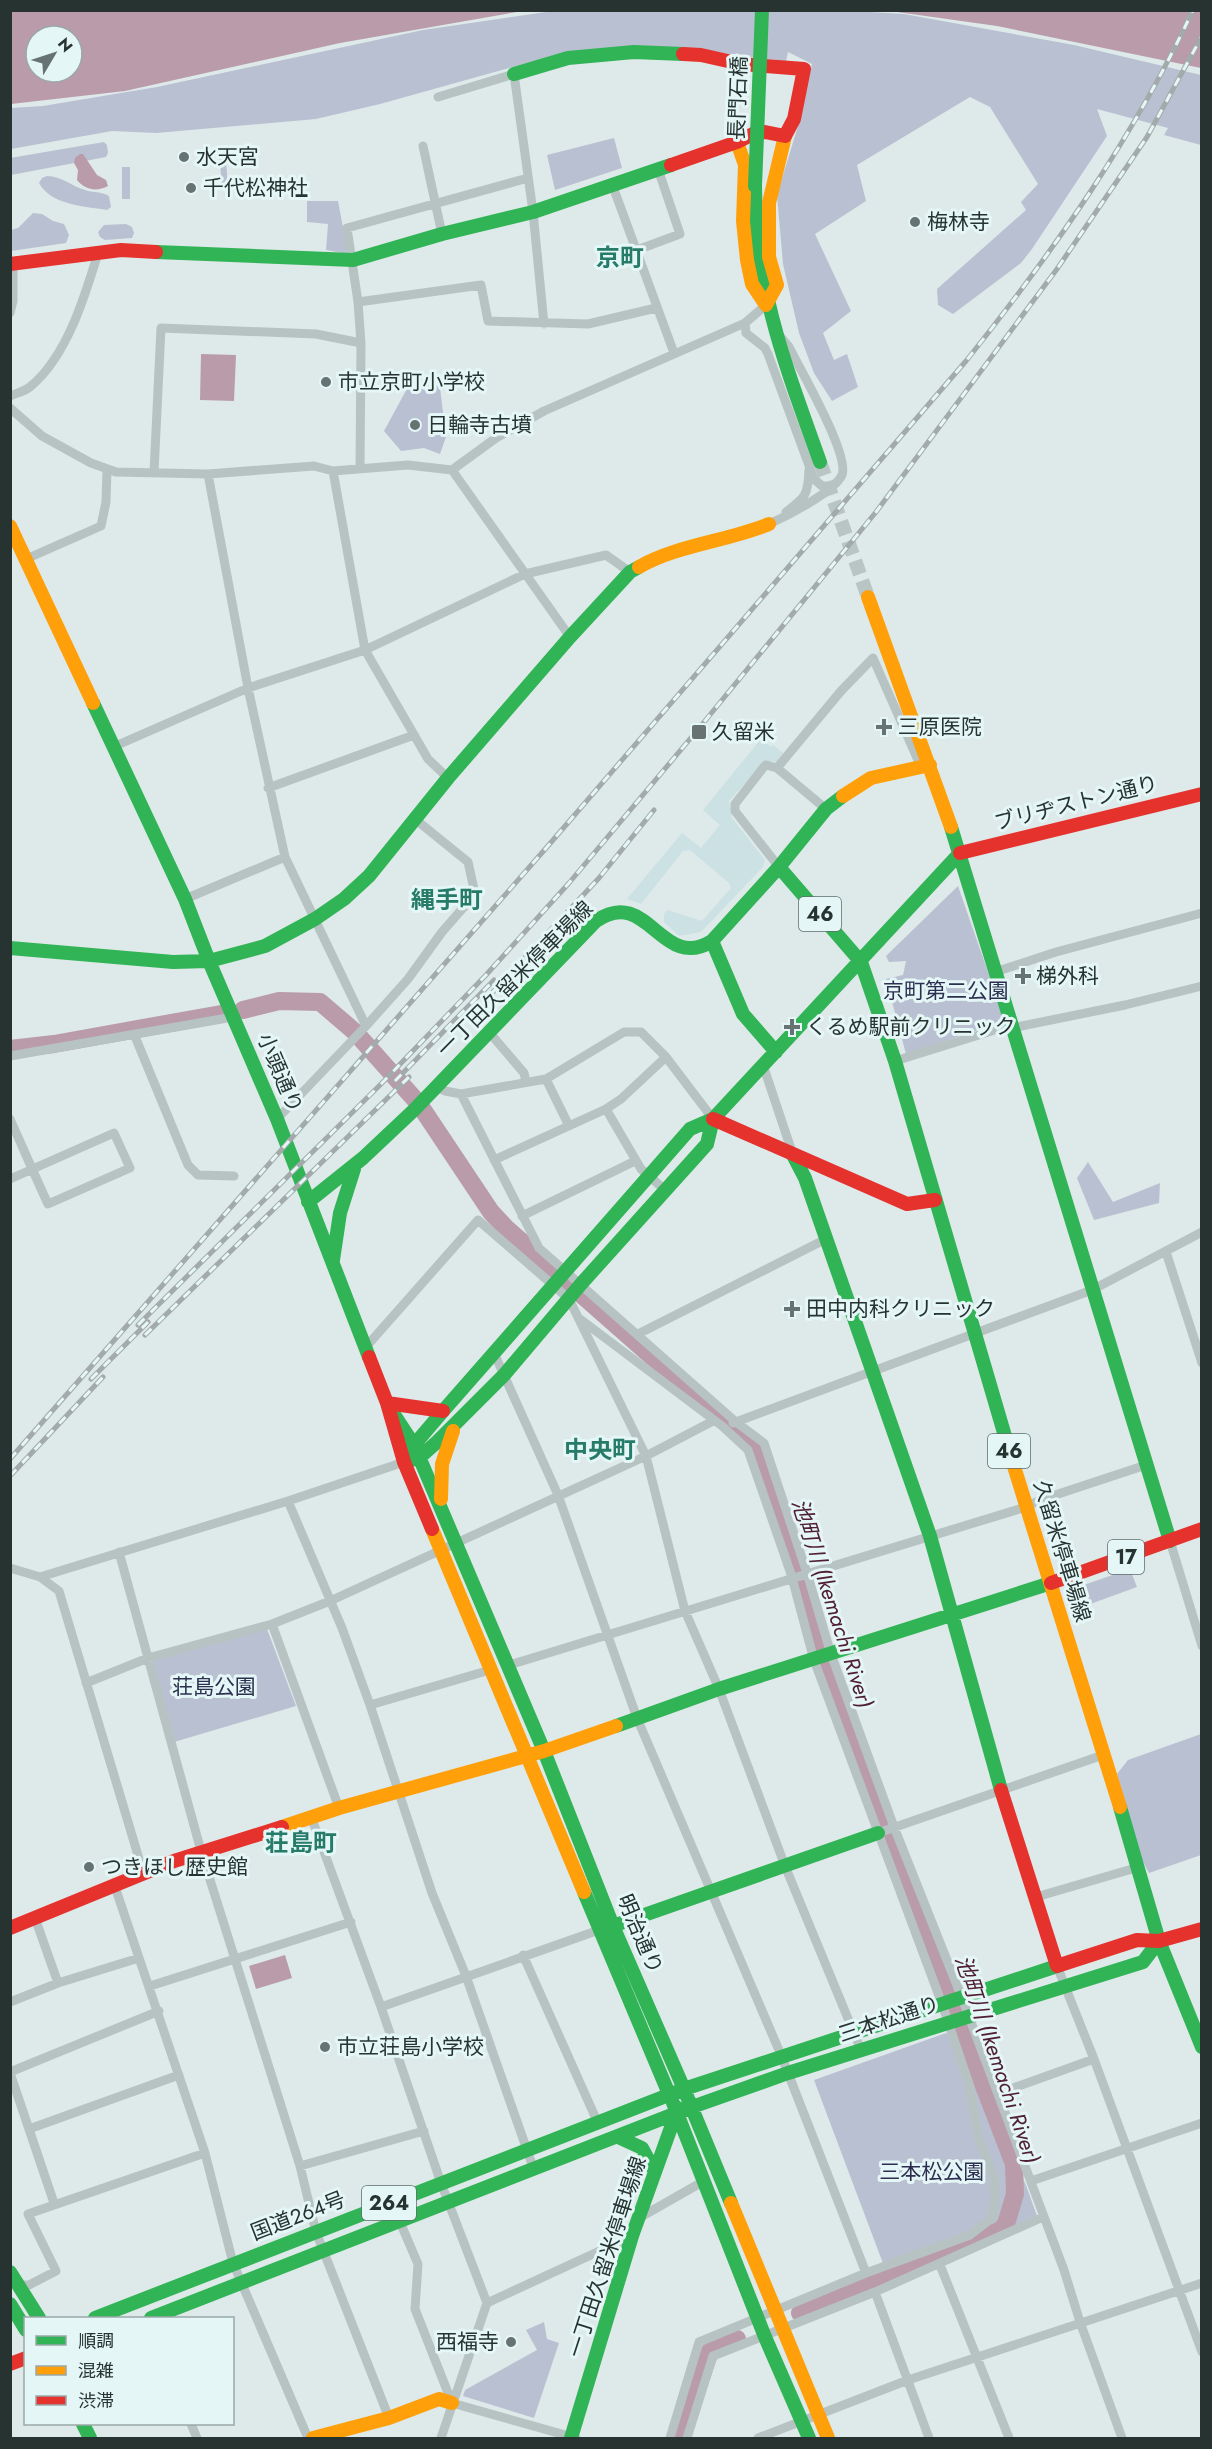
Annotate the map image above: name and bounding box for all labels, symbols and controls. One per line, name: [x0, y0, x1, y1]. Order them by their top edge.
north arrow: [24, 24, 84, 84]
text: N: [52, 33, 78, 57]
street label: 長門石橋: [722, 56, 754, 140]
place label: 水天宮: [196, 142, 259, 172]
marker: 水天宮: [177, 150, 191, 164]
place label: 千代松神社: [203, 173, 308, 203]
marker: 千代松神社: [184, 181, 198, 195]
place label: 梅林寺: [927, 207, 990, 237]
marker: 梅林寺: [908, 215, 922, 229]
district label: 京町: [596, 240, 644, 275]
place label: 市立京町小学校: [338, 367, 485, 397]
marker: 市立京町小学校: [319, 375, 333, 389]
place label: 日輪寺古墳: [427, 410, 532, 440]
marker: 日輪寺古墳: [408, 418, 422, 432]
place label: 三原医院: [898, 712, 982, 742]
place label: 久留米: [712, 717, 775, 747]
marker: 三原医院: [875, 718, 893, 736]
marker: 久留米: [690, 723, 708, 741]
street label: ブリヂストン通り: [991, 768, 1161, 838]
district label: 縄手町: [411, 882, 483, 917]
street label: 一丁田久留米停車場線: [430, 894, 600, 1064]
road number: 46: [799, 897, 841, 931]
place label: 梯外科: [1036, 961, 1099, 991]
marker: 梯外科: [1014, 967, 1032, 985]
park label: 京町第二公園: [883, 976, 1009, 1006]
place label: くるめ駅前クリニック: [806, 1012, 1016, 1042]
marker: くるめ駅前クリニック: [783, 1018, 801, 1036]
street label: 小頭通り: [250, 1028, 310, 1118]
place label: 田中内科クリニック: [806, 1294, 995, 1324]
marker: 田中内科クリニック: [783, 1300, 801, 1318]
district label: 中央町: [564, 1432, 636, 1467]
road number: 46: [988, 1434, 1030, 1468]
street label: 久留米停車場線: [1026, 1476, 1098, 1626]
water label: 池町川 (Ikemachi River): [784, 1494, 882, 1712]
road number: 17: [1108, 1540, 1144, 1574]
park label: 荘島公園: [172, 1672, 256, 1702]
district label: 荘島町: [265, 1825, 337, 1860]
place label: つきほし歴史館: [101, 1852, 248, 1882]
marker: つきほし歴史館: [82, 1860, 96, 1874]
street label: 明治通り: [610, 1889, 670, 1979]
water label: 池町川 (Ikemachi River): [947, 1951, 1049, 2167]
street label: 三本松通り: [834, 1989, 944, 2049]
place label: 市立荘島小学校: [337, 2032, 484, 2062]
marker: 市立荘島小学校: [318, 2040, 332, 2054]
street label: 一丁田久留米停車場線: [560, 2153, 654, 2361]
park label: 三本松公園: [880, 2157, 985, 2187]
street label: 国道264号: [246, 2184, 350, 2248]
road number: 264: [362, 2186, 416, 2220]
legend: [24, 2317, 234, 2425]
place label: 西福寺: [436, 2327, 499, 2357]
text: 順調: [78, 2328, 114, 2354]
marker: 西福寺: [504, 2335, 518, 2349]
text: 混雑: [78, 2358, 114, 2384]
text: 渋滞: [78, 2388, 114, 2414]

